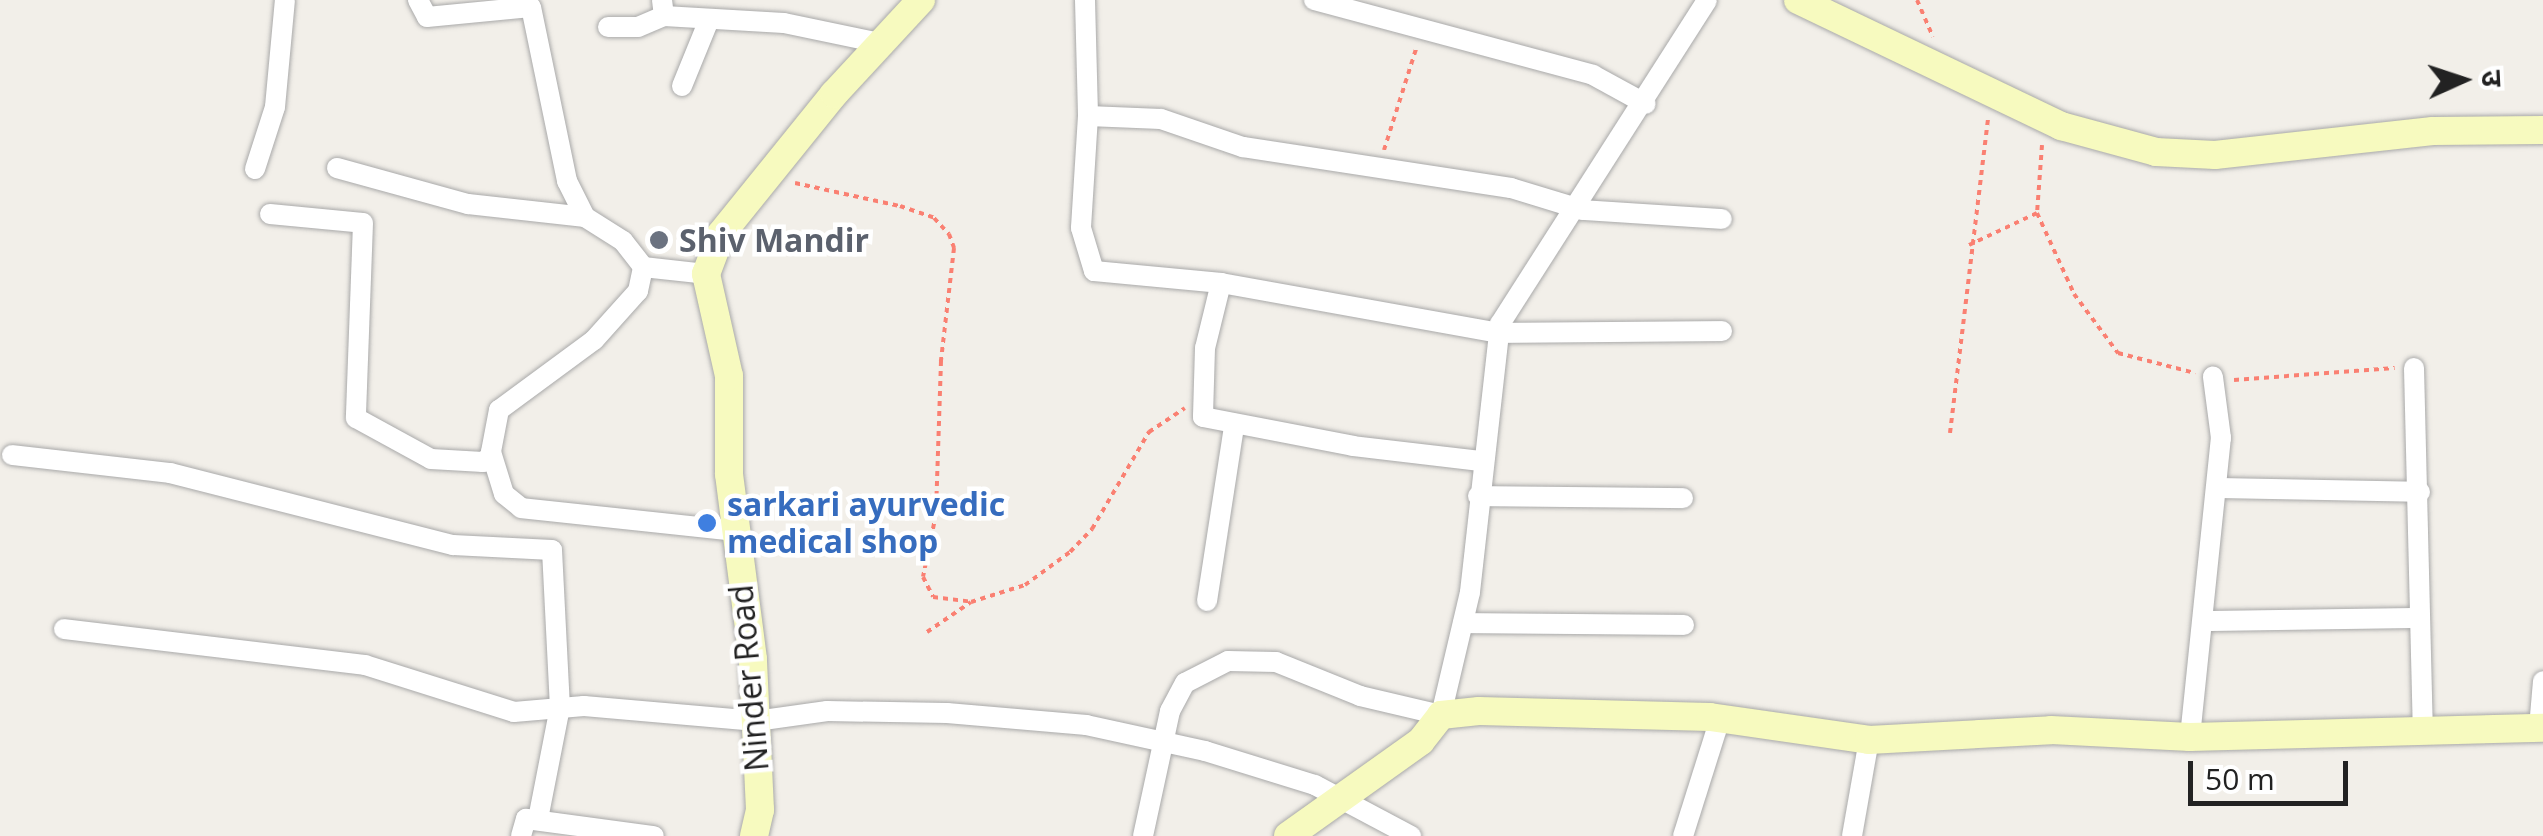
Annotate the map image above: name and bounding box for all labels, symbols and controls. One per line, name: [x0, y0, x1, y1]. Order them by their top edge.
north arrow: [2413, 30, 2513, 130]
text: उ: [2474, 69, 2512, 88]
place label: Shiv Mandir: [679, 221, 869, 259]
marker: Shiv Mandir: [648, 229, 670, 251]
place label: sarkari ayurvedic medical shop: [727, 486, 1005, 561]
marker: sarkari ayurvedic medical shop: [696, 512, 718, 534]
street label: Ninder Road: [722, 583, 776, 773]
scale bar: [2193, 741, 2353, 803]
text: 50 m: [2205, 758, 2275, 799]

